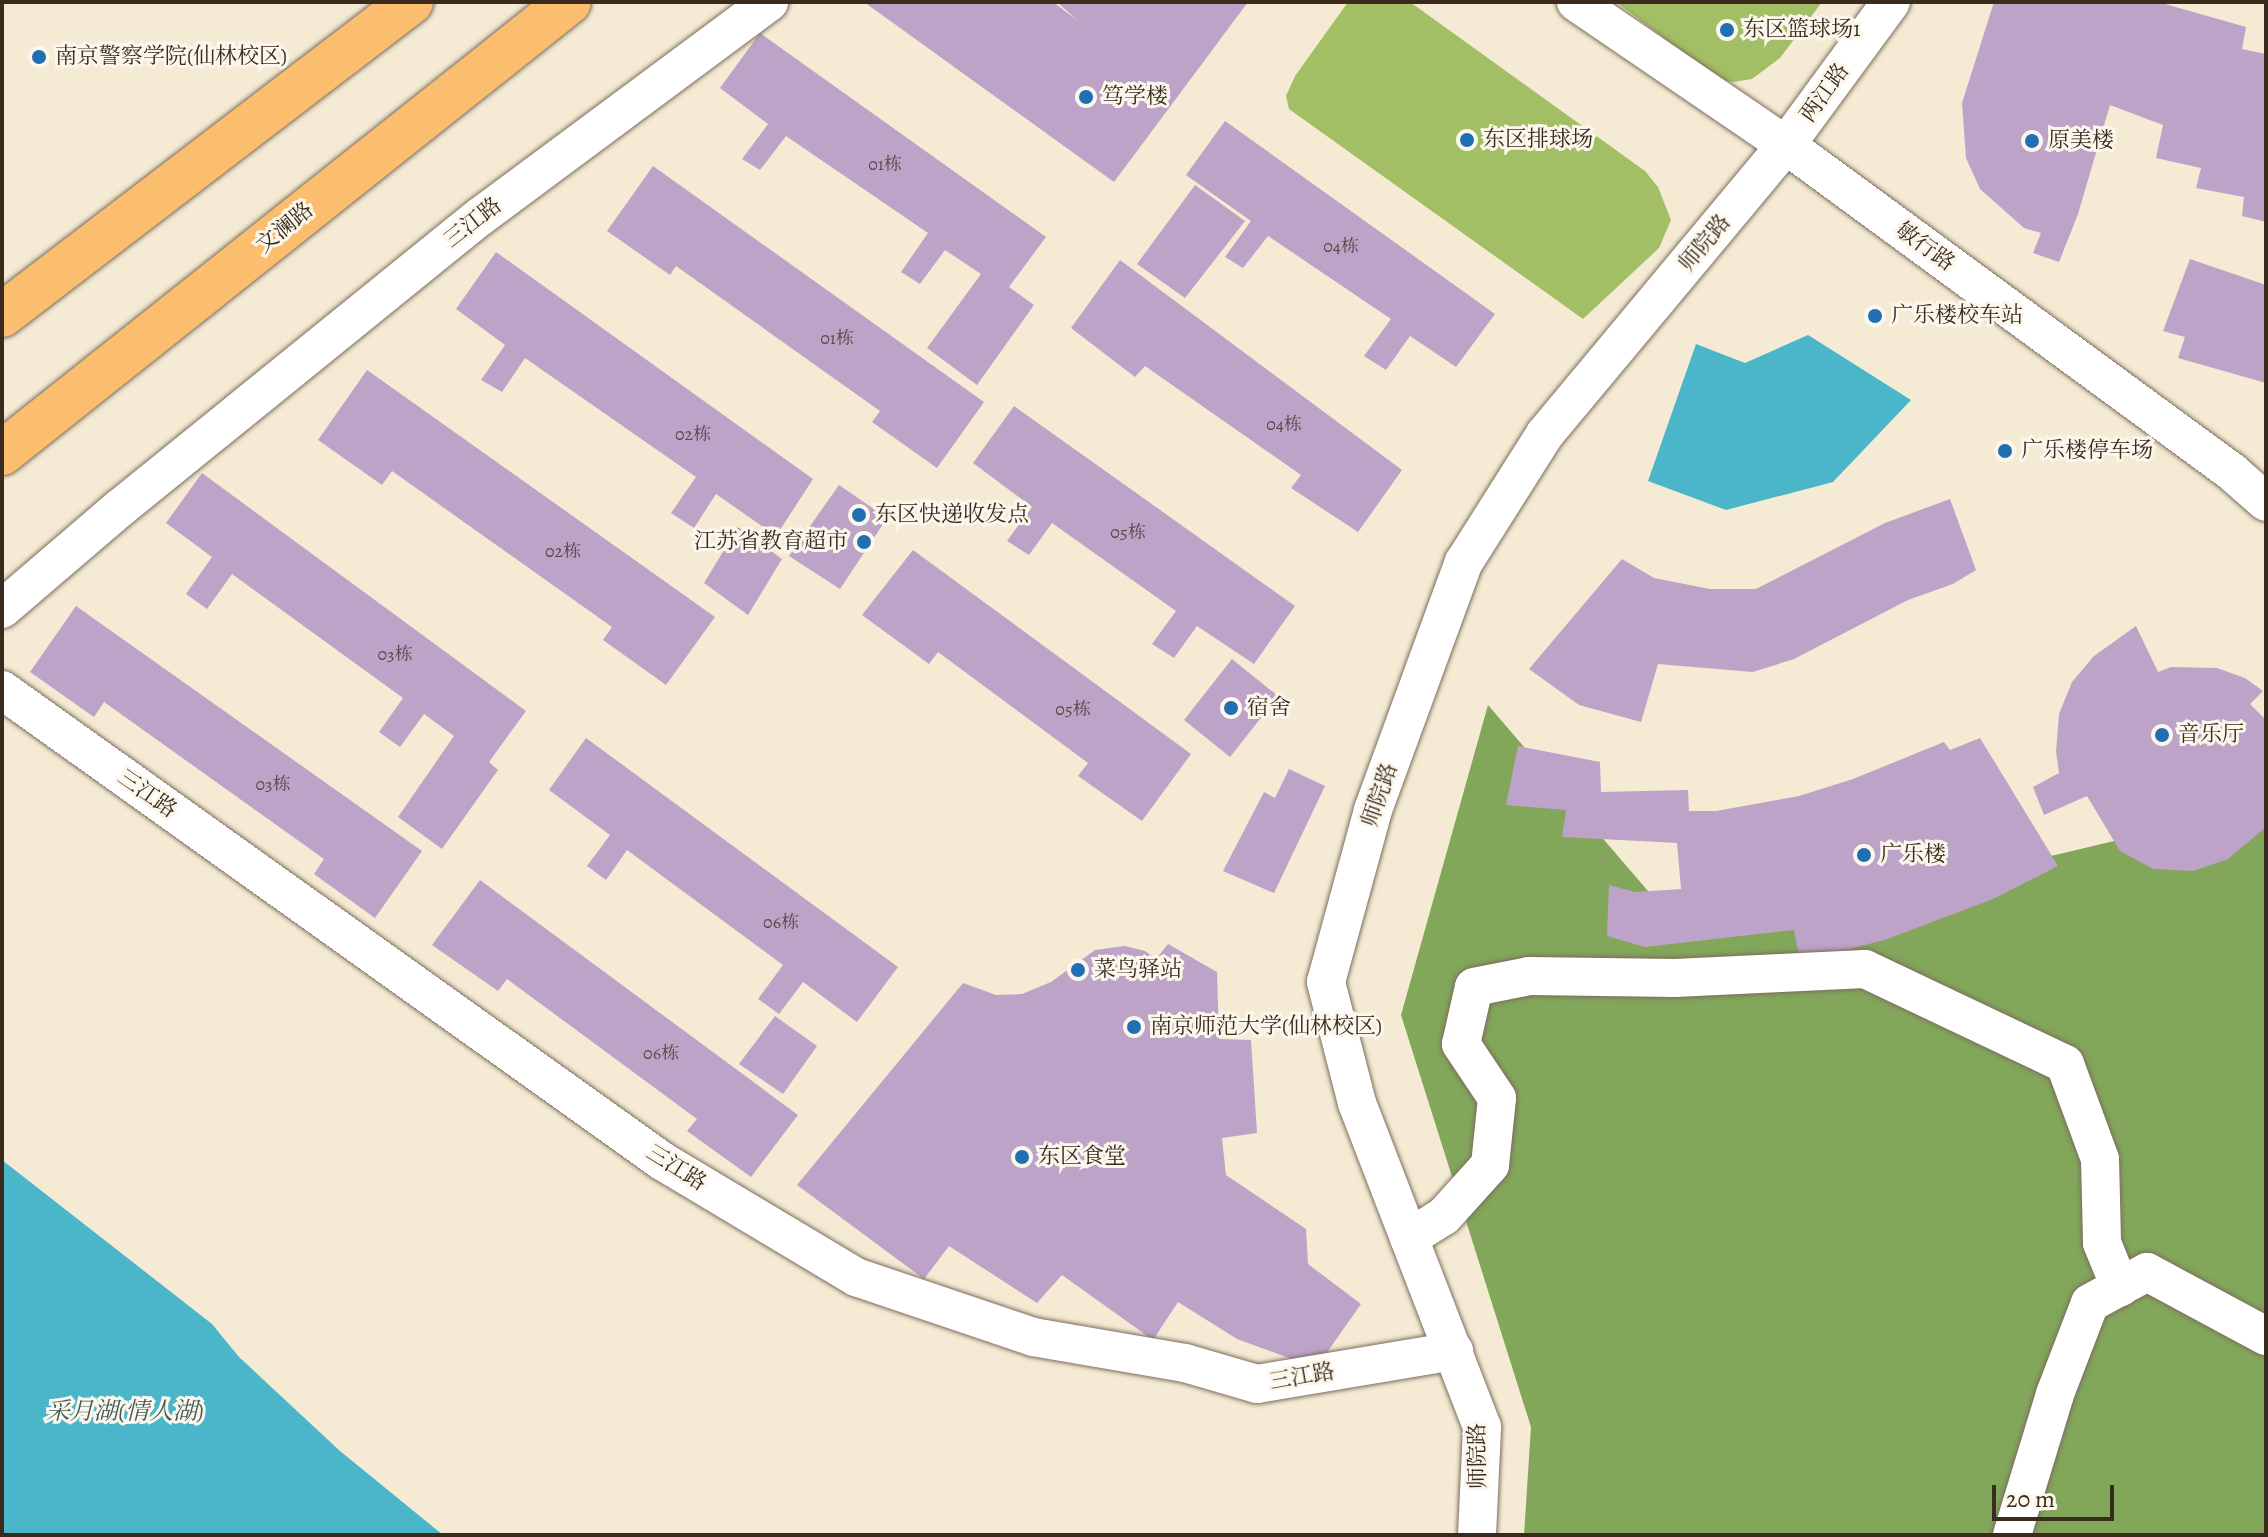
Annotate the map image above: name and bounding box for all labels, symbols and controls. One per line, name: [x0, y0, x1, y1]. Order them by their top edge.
place label: 东区篮球场1: [1743, 17, 1861, 43]
marker: 东区篮球场1: [1718, 21, 1736, 39]
place label: 南京警察学院(仙林校区): [55, 44, 287, 70]
marker: 南京警察学院(仙林校区): [30, 48, 48, 66]
street label: 两江路: [1795, 59, 1855, 127]
place label: 笃学楼: [1102, 84, 1168, 110]
marker: 笃学楼: [1077, 88, 1095, 106]
place label: 东区排球场: [1483, 127, 1593, 153]
place label: 原美楼: [2048, 128, 2114, 154]
marker: 东区排球场: [1458, 131, 1476, 149]
marker: 原美楼: [2023, 132, 2041, 150]
house number: 01栋: [868, 153, 902, 175]
street label: 三江路: [439, 192, 507, 254]
street label: 文澜路: [251, 197, 319, 259]
street label: 师院路: [1674, 209, 1736, 277]
street label: 敏行路: [1891, 217, 1959, 277]
house number: 04栋: [1323, 235, 1359, 257]
place label: 广乐楼校车站: [1891, 303, 2023, 329]
marker: 广乐楼校车站: [1866, 307, 1884, 325]
house number: 01栋: [820, 327, 854, 349]
house number: 04栋: [1266, 413, 1302, 435]
house number: 02栋: [675, 423, 711, 445]
place label: 广乐楼停车场: [2021, 438, 2153, 464]
marker: 广乐楼停车场: [1996, 442, 2014, 460]
place label: 东区快递收发点: [875, 502, 1029, 528]
marker: 东区快递收发点: [850, 506, 868, 524]
house number: 05栋: [1110, 521, 1146, 543]
place label: 江苏省教育超市: [694, 529, 848, 555]
marker: 江苏省教育超市: [855, 533, 873, 551]
house number: 02栋: [545, 540, 581, 562]
house number: 03栋: [377, 643, 413, 665]
place label: 宿舍: [1247, 695, 1291, 721]
house number: 05栋: [1055, 698, 1091, 720]
marker: 宿舍: [1222, 699, 1240, 717]
place label: 音乐厅: [2178, 722, 2244, 748]
marker: 音乐厅: [2153, 726, 2171, 744]
street label: 师院路: [1357, 760, 1403, 830]
street label: 三江路: [112, 764, 182, 824]
house number: 03栋: [255, 773, 291, 795]
place label: 广乐楼: [1880, 842, 1946, 868]
marker: 广乐楼: [1855, 846, 1873, 864]
house number: 06栋: [763, 911, 799, 933]
place label: 菜鸟驿站: [1094, 957, 1182, 983]
marker: 菜鸟驿站: [1069, 961, 1087, 979]
place label: 南京师范大学(仙林校区): [1150, 1014, 1382, 1040]
marker: 南京师范大学(仙林校区): [1125, 1018, 1143, 1036]
house number: 06栋: [643, 1042, 679, 1064]
street label: 三江路: [641, 1139, 711, 1197]
place label: 东区食堂: [1038, 1144, 1126, 1170]
marker: 东区食堂: [1013, 1148, 1031, 1166]
street label: 三江路: [1267, 1358, 1337, 1396]
water label: 采月湖(情人湖): [46, 1398, 204, 1426]
street label: 师院路: [1464, 1423, 1492, 1489]
scale bar: [1996, 1469, 2118, 1519]
text: 20 m: [2006, 1483, 2055, 1515]

